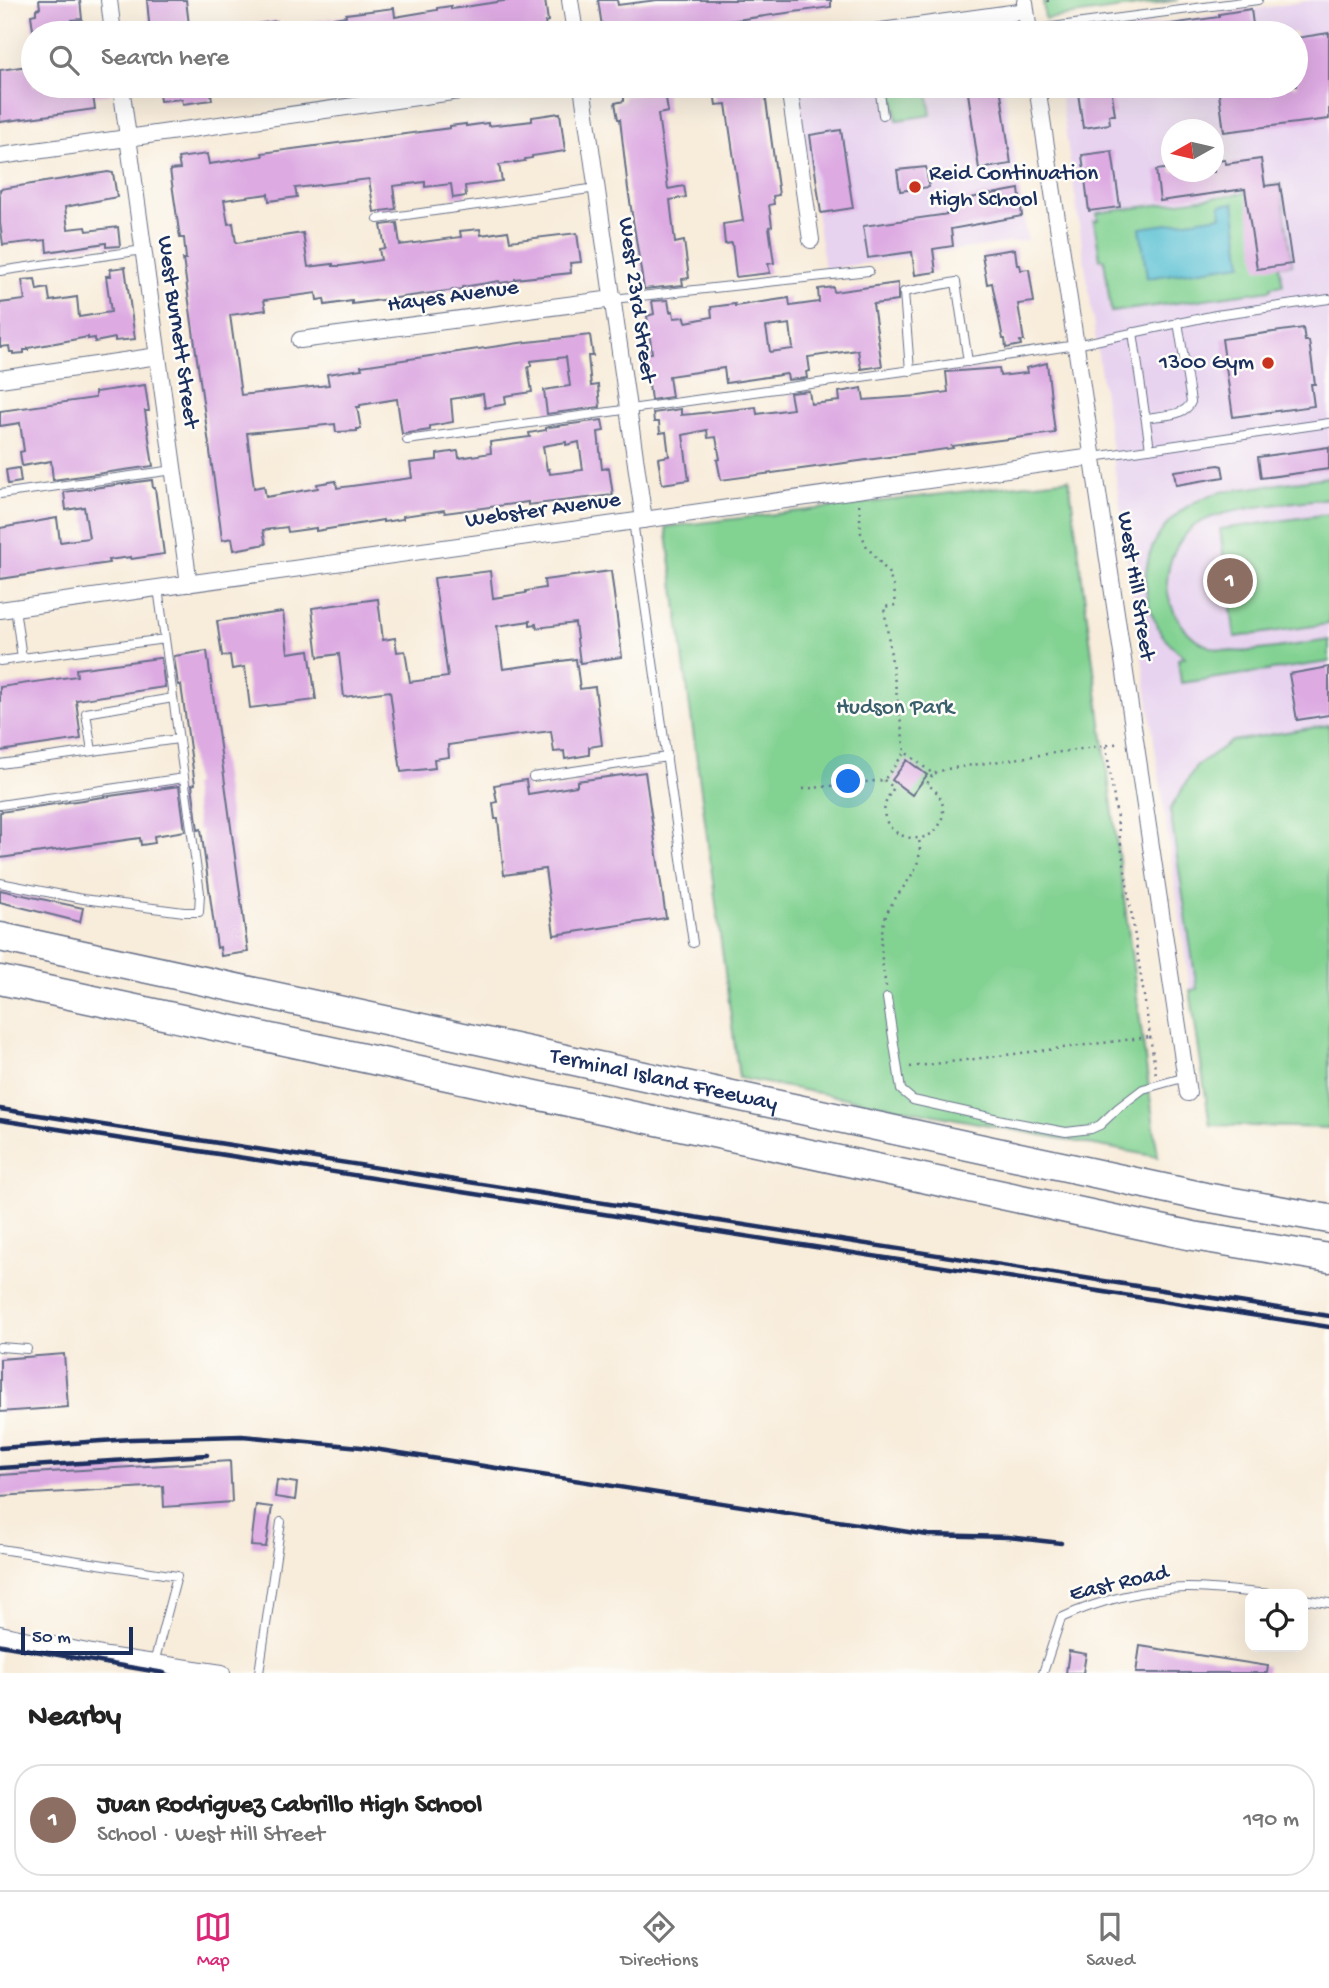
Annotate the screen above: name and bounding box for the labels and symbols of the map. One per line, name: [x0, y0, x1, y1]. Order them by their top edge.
north arrow: [1161, 119, 1224, 182]
place label: Reid Continuation High School: [929, 161, 1098, 214]
marker: Reid Continuation High School: [907, 179, 923, 195]
street label: West 23rd Street: [611, 216, 661, 386]
street label: West Burnett Street: [150, 234, 204, 431]
street label: Hayes Avenue: [386, 274, 521, 320]
place label: 1300 Gym: [1158, 350, 1254, 377]
marker: 1300 Gym: [1260, 355, 1276, 371]
street label: Webster Avenue: [464, 487, 623, 535]
street label: West Hill Street: [1110, 510, 1160, 664]
pin: 1: [1207, 555, 1253, 607]
park label: Hudson Park: [836, 695, 957, 722]
your location: [831, 764, 865, 798]
street label: Terminal Island Freeway: [546, 1042, 780, 1118]
street label: East Road: [1067, 1559, 1173, 1608]
scale bar: [21, 1624, 133, 1656]

